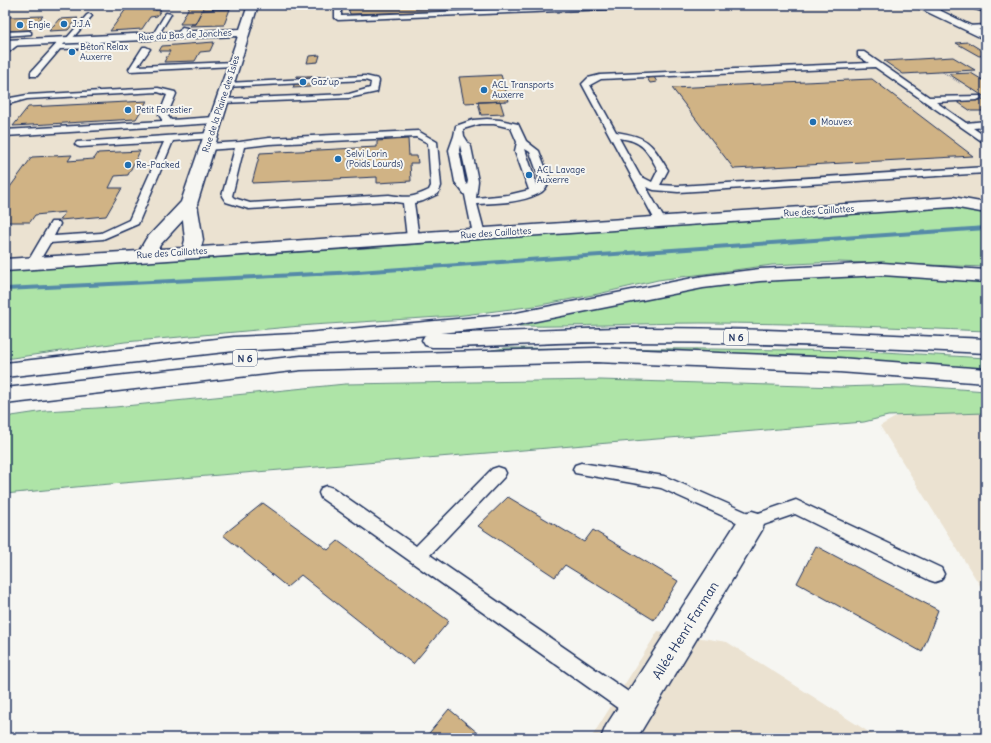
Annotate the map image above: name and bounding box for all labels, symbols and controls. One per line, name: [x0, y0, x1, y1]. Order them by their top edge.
place label: J.J.A: [72, 18, 91, 29]
place label: Engie: [28, 19, 50, 30]
marker: J.J.A: [59, 19, 69, 29]
marker: Engie: [15, 20, 25, 30]
street label: Rue du Bas de Jonches: [138, 27, 232, 42]
place label: Béton Relax Auxerre: [80, 41, 129, 62]
marker: Béton Relax Auxerre: [67, 47, 77, 57]
street label: Rue de la Plaine des Isles: [200, 54, 241, 154]
place label: Gaz'up: [311, 76, 339, 87]
marker: Gaz'up: [298, 77, 308, 87]
place label: ACL Transports Auxerre: [492, 79, 554, 100]
marker: ACL Transports Auxerre: [479, 85, 489, 95]
place label: Petit Forestier: [136, 104, 192, 115]
marker: Petit Forestier: [123, 105, 133, 115]
place label: Mouvex: [821, 116, 853, 127]
marker: Mouvex: [808, 117, 818, 127]
place label: Selvi Lorin (Poids Lourds): [346, 148, 403, 169]
marker: Selvi Lorin (Poids Lourds): [333, 154, 343, 164]
place label: Re-Packed: [136, 159, 180, 170]
marker: Re-Packed: [123, 160, 133, 170]
place label: ACL Lavage Auxerre: [537, 164, 585, 185]
marker: ACL Lavage Auxerre: [524, 170, 534, 180]
street label: Rue des Caillottes: [783, 203, 855, 218]
street label: Rue des Caillottes: [460, 225, 532, 240]
street label: Rue des Caillottes: [136, 245, 208, 260]
road number: N 6: [724, 329, 748, 345]
road number: N 6: [233, 350, 257, 366]
street label: Allée Henri Farman: [648, 578, 723, 682]

